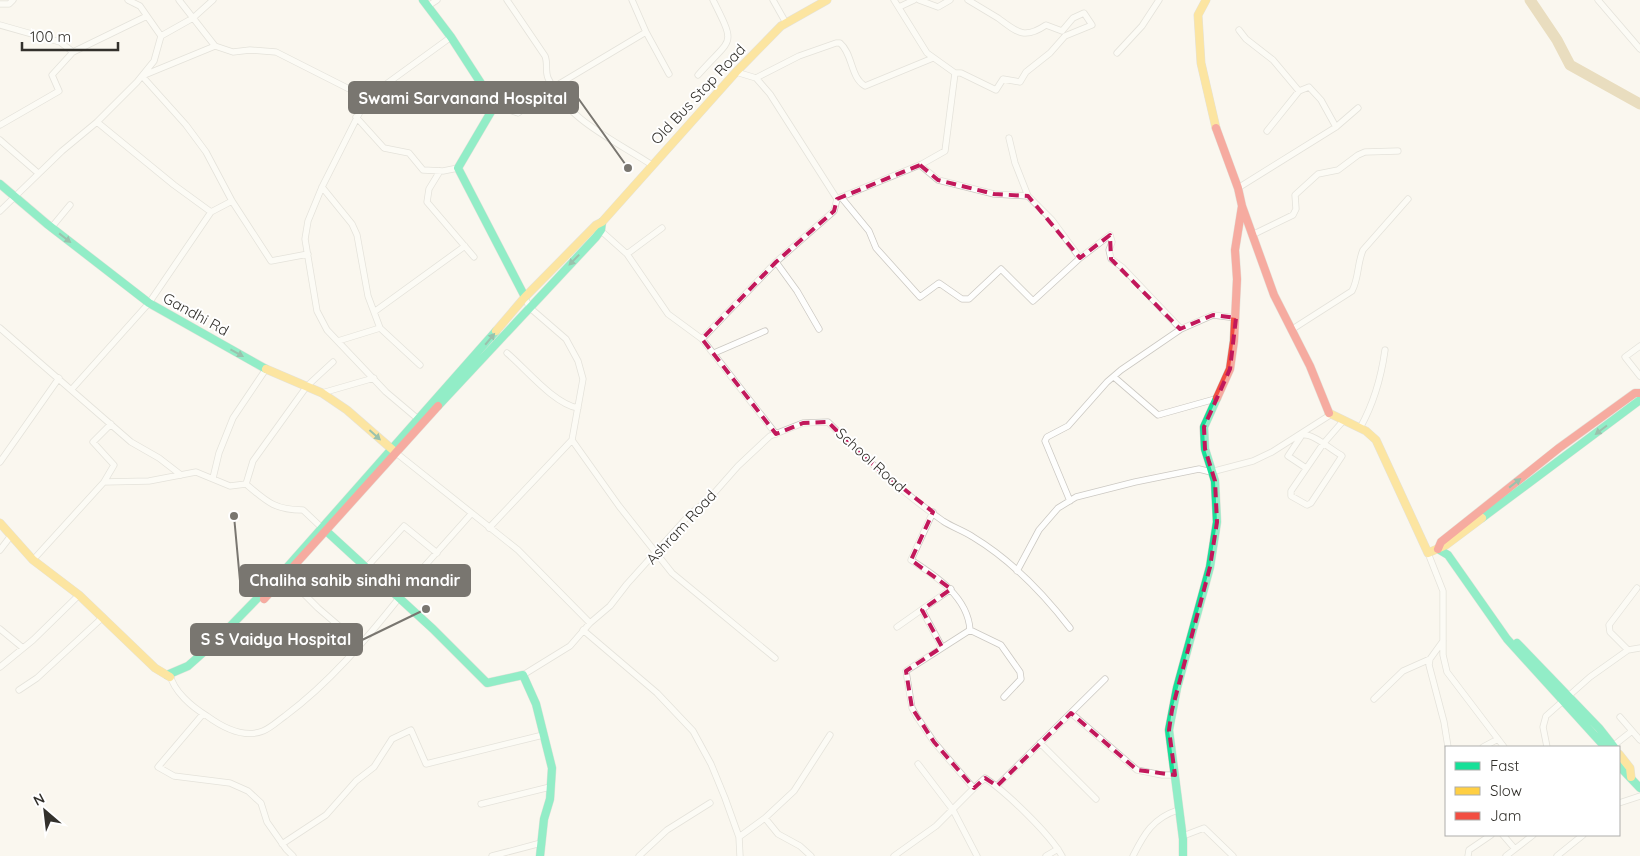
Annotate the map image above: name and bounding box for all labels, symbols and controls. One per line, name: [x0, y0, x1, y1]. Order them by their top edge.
scale bar: [22, 20, 119, 52]
text: 100 m: [30, 27, 71, 46]
street label: Old Bus Stop Road: [647, 40, 749, 148]
callout: Swami Sarvanand Hospital: [349, 82, 578, 113]
text: Swami Sarvanand Hospital: [359, 88, 567, 108]
one-way arrow: [58, 233, 72, 243]
one-way arrow: [568, 253, 580, 265]
street label: Gandhi Rd: [160, 288, 232, 340]
one-way arrow: [484, 333, 495, 346]
one-way arrow: [230, 348, 243, 357]
street label: School Road: [832, 424, 910, 496]
one-way arrow: [1595, 424, 1608, 435]
one-way arrow: [369, 429, 381, 441]
one-way arrow: [1508, 478, 1521, 489]
street label: Ashram Road: [642, 486, 720, 568]
callout: Chaliha sahib sindhi mandir: [240, 565, 470, 596]
text: Chaliha sahib sindhi mandir: [250, 570, 460, 590]
callout: S S Vaidya Hospital: [191, 624, 362, 655]
text: S S Vaidya Hospital: [201, 629, 351, 649]
legend: [1445, 746, 1620, 836]
text: Fast: [1490, 756, 1519, 775]
text: Slow: [1490, 781, 1522, 800]
north arrow: [20, 786, 70, 836]
text: N: [30, 789, 48, 810]
text: Jam: [1490, 806, 1521, 825]

